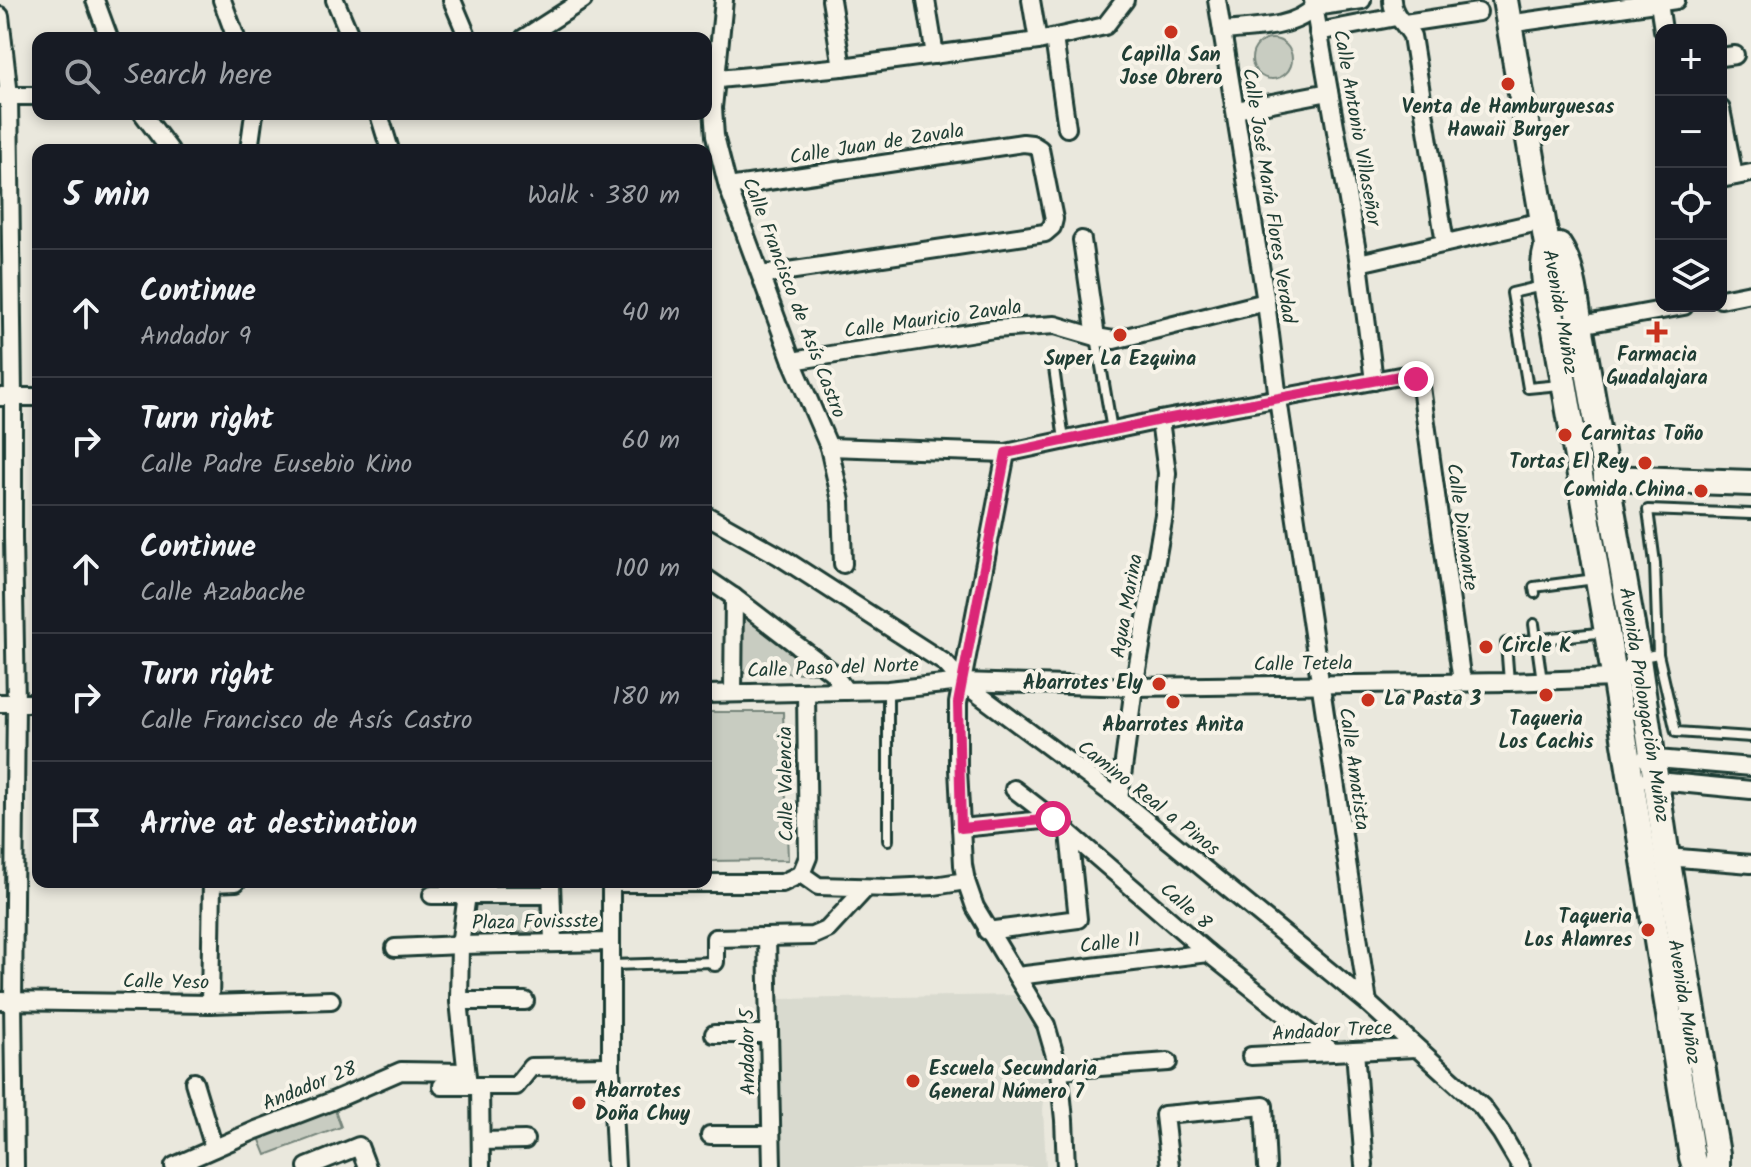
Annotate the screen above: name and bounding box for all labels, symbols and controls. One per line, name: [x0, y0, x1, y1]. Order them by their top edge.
marker: Capilla San Jose Obrero: [1162, 23, 1180, 41]
map controls: [1655, 24, 1727, 312]
button: +: [1655, 24, 1727, 96]
street label: Calle Antonio Villaseñor: [1323, 27, 1389, 230]
search box: [32, 32, 712, 120]
place label: Capilla San Jose Obrero: [1120, 40, 1222, 95]
text: Search here: [124, 52, 272, 100]
icon: search: [60, 54, 104, 98]
street label: Calle José María Flores Verdad: [1232, 66, 1304, 327]
marker: Venta de Hamburguesas Hawaii Burger: [1499, 75, 1517, 93]
place label: Venta de Hamburguesas Hawaii Burger: [1402, 92, 1615, 147]
button: −: [1655, 96, 1727, 168]
street label: Calle Juan de Zavala: [788, 115, 966, 175]
button: locate: [1655, 168, 1727, 240]
text: 5 min: [64, 169, 150, 223]
street label: Calle Francisco de Asís Castro: [732, 173, 854, 423]
text: Walk · 380 m: [527, 175, 680, 217]
button: layers: [1655, 240, 1727, 312]
street label: Avenida Muñoz: [1532, 247, 1586, 377]
text: Continue: [140, 268, 256, 316]
icon: ahead: [64, 291, 108, 335]
text: 40 m: [622, 292, 680, 334]
street label: Calle Mauricio Zavala: [842, 292, 1024, 348]
text: Andador 9: [140, 316, 251, 358]
marker: Farmacia Guadalajara: [1648, 323, 1666, 341]
marker: Super La Ezquina: [1111, 326, 1129, 344]
place label: Farmacia Guadalajara: [1606, 340, 1708, 395]
place label: Super La Ezquina: [1044, 344, 1196, 376]
route end: [1398, 361, 1434, 397]
text: Turn right: [140, 396, 273, 444]
icon: right: [64, 419, 108, 463]
place label: Carnitas Toño: [1581, 419, 1703, 451]
text: 60 m: [621, 420, 680, 462]
marker: Carnitas Toño: [1556, 426, 1574, 444]
text: Calle Padre Eusebio Kino: [140, 444, 412, 486]
place label: Tortas El Rey: [1509, 447, 1630, 479]
marker: Tortas El Rey: [1636, 454, 1654, 472]
street label: Calle Diamante: [1436, 461, 1486, 593]
place label: Comida China: [1563, 475, 1685, 507]
marker: Comida China: [1692, 482, 1710, 500]
text: Continue: [140, 524, 256, 572]
icon: ahead: [64, 547, 108, 591]
text: 100 m: [615, 548, 680, 590]
street label: Agua Marina: [1103, 551, 1153, 661]
text: Calle Azabache: [140, 572, 305, 614]
street label: Avenida Prolongación Muñoz: [1609, 585, 1677, 825]
place label: Circle K: [1502, 631, 1571, 663]
marker: Circle K: [1477, 638, 1495, 656]
street label: Calle Tetela: [1253, 648, 1353, 682]
street label: Calle Paso del Norte: [747, 650, 919, 688]
text: Turn right: [140, 652, 273, 700]
place label: Abarrotes Ely: [1023, 668, 1144, 700]
icon: right: [64, 675, 108, 719]
marker: Abarrotes Ely: [1150, 675, 1168, 693]
text: 180 m: [612, 676, 680, 718]
place label: La Pasta 3: [1384, 684, 1481, 716]
marker: Taqueria Los Cachis: [1537, 686, 1555, 704]
marker: La Pasta 3: [1359, 691, 1377, 709]
marker: Abarrotes Anita: [1164, 693, 1182, 711]
text: Calle Francisco de Asís Castro: [140, 700, 472, 742]
place label: Taqueria Los Cachis: [1498, 704, 1594, 759]
street label: Calle Amatista: [1329, 705, 1377, 833]
place label: Abarrotes Anita: [1102, 710, 1244, 742]
street label: Calle Valencia: [770, 726, 804, 842]
street label: Camino Real a Pinos: [1070, 733, 1227, 865]
text: Arrive at destination: [140, 801, 417, 849]
route start: [1035, 801, 1071, 837]
icon: arrive: [64, 803, 108, 847]
street label: Calle 8: [1152, 875, 1219, 939]
place label: Taqueria Los Alamres: [1524, 902, 1633, 957]
street label: Plaza Fovissste: [472, 906, 598, 940]
marker: Taqueria Los Alamres: [1639, 921, 1657, 939]
street label: Calle 11: [1078, 924, 1142, 964]
street label: Avenida Muñoz: [1657, 937, 1709, 1067]
street label: Calle Yeso: [123, 966, 209, 1000]
street label: Andador 5: [732, 1007, 766, 1096]
street label: Andador Trece: [1271, 1013, 1393, 1051]
street label: Andador 28: [258, 1053, 363, 1120]
place label: Escuela Secundaria General Número 7: [929, 1054, 1097, 1109]
marker: Escuela Secundaria General Número 7: [904, 1072, 922, 1090]
place label: Abarrotes Doña Chuy: [595, 1076, 691, 1131]
marker: Abarrotes Doña Chuy: [570, 1094, 588, 1112]

